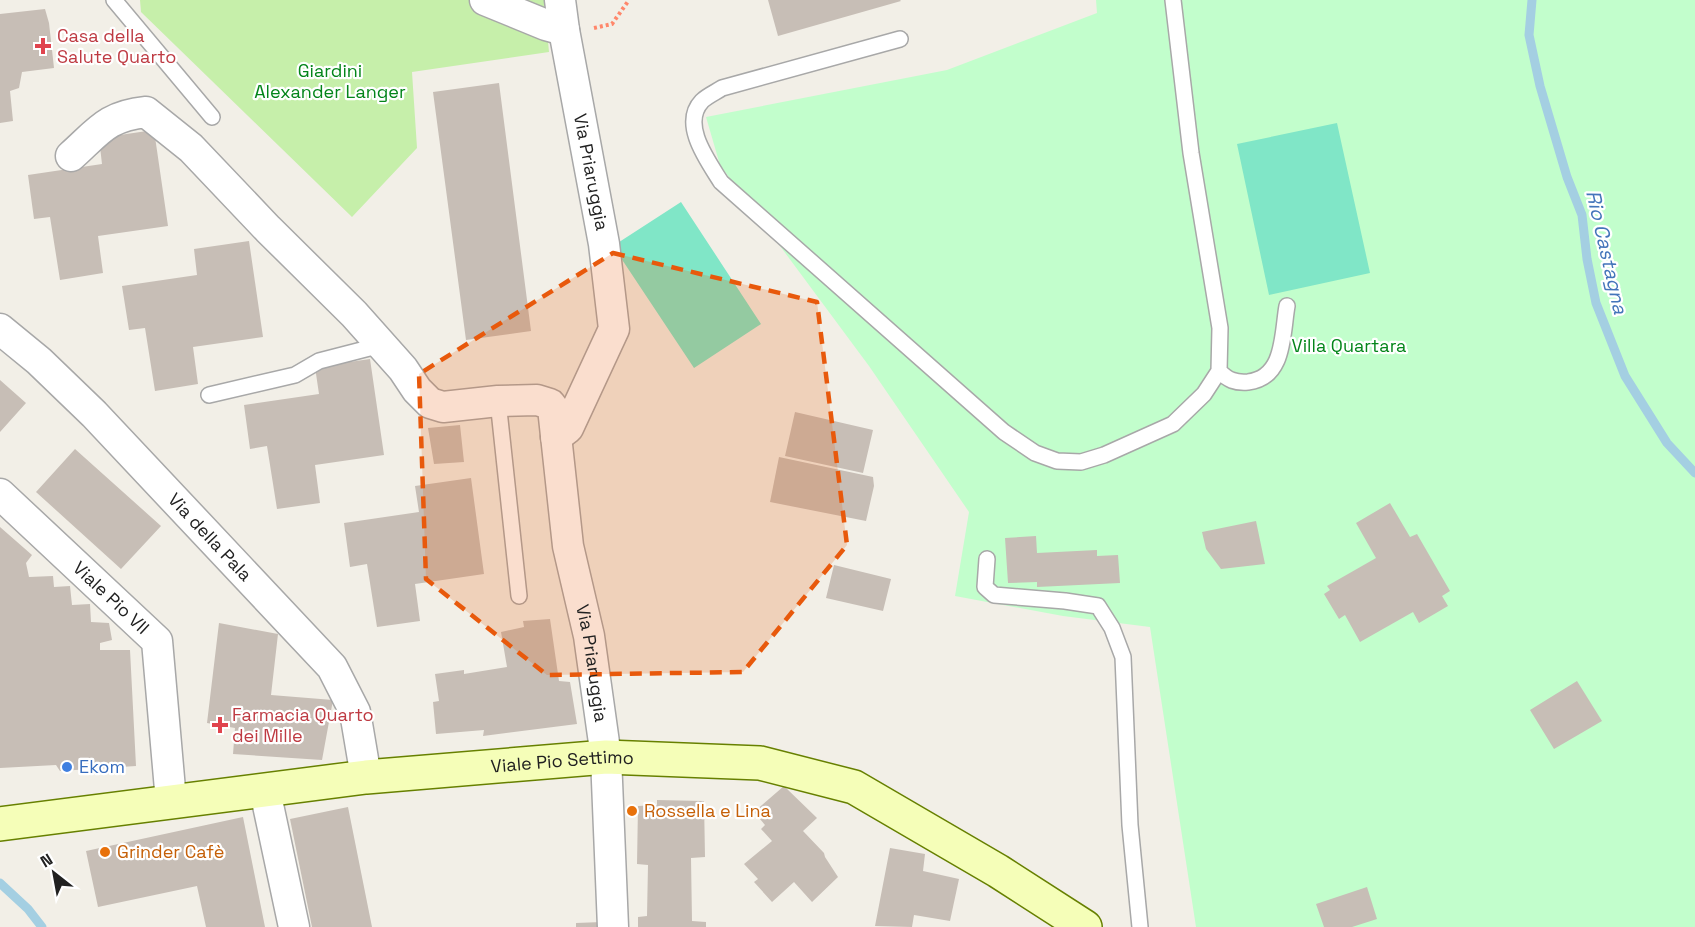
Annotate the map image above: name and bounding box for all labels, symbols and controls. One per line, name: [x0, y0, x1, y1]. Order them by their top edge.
place label: Casa della Salute Quarto: [57, 24, 176, 68]
marker: Casa della Salute Quarto: [34, 37, 52, 55]
park label: Giardini Alexander Langer: [254, 59, 406, 103]
street label: Via Priaruggia: [569, 112, 614, 232]
water label: Rio Castagna: [1580, 187, 1634, 317]
park label: Villa Quartara: [1292, 334, 1406, 357]
street label: Via della Pala: [163, 488, 257, 586]
street label: Viale Pio VII: [68, 556, 154, 639]
street label: Via Priaruggia: [571, 602, 613, 723]
place label: Farmacia Quarto dei Mille: [232, 703, 374, 747]
marker: Farmacia Quarto dei Mille: [213, 718, 227, 732]
street label: Viale Pio Settimo: [490, 745, 634, 778]
place label: Ekom: [79, 755, 125, 778]
marker: Ekom: [60, 760, 74, 774]
place label: Rossella e Lina: [644, 799, 771, 822]
marker: Rossella e Lina: [625, 804, 639, 818]
place label: Grinder Cafè: [117, 840, 224, 863]
north arrow: [24, 843, 84, 903]
marker: Grinder Cafè: [98, 845, 112, 859]
text: N: [37, 849, 57, 872]

